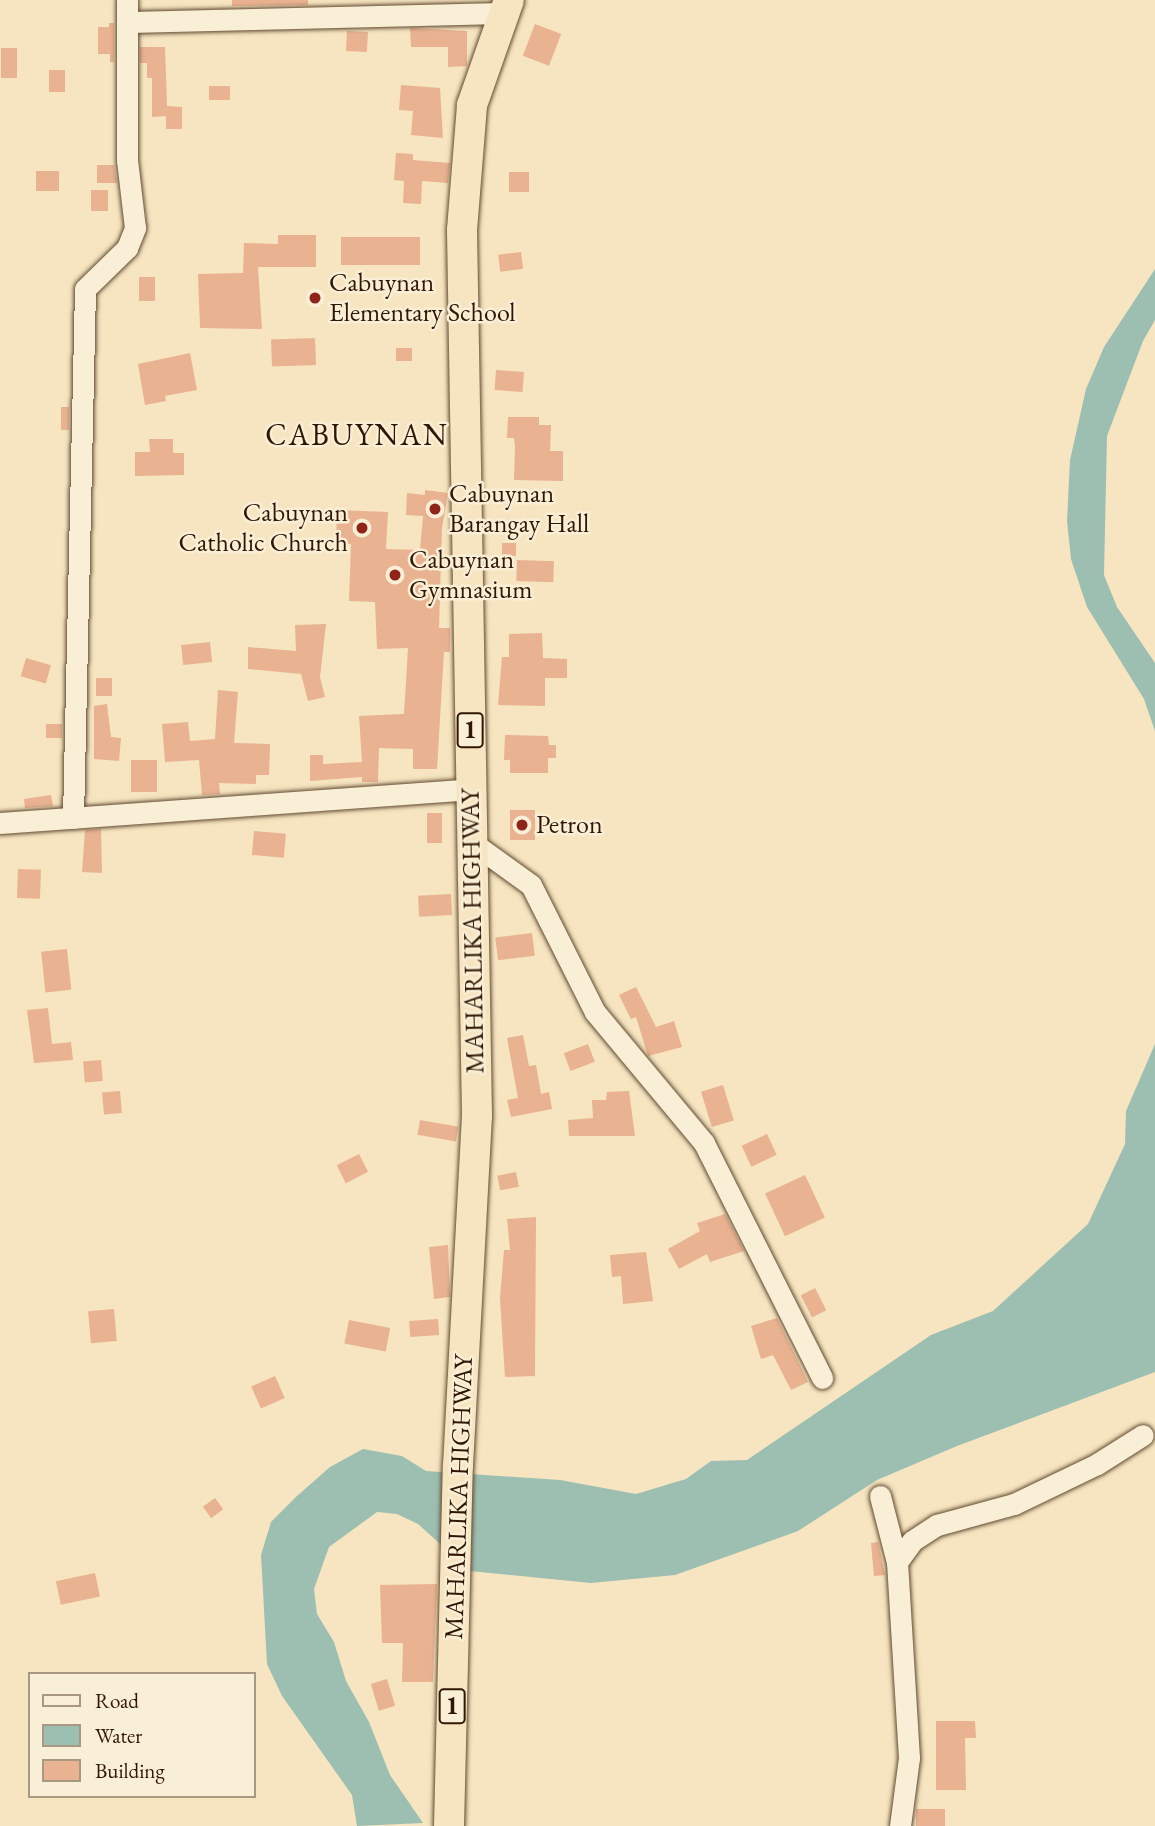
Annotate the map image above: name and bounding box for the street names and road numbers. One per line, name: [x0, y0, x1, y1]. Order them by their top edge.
road number: 1: [456, 710, 484, 750]
street label: MAHARLIKA HIGHWAY: [455, 788, 491, 1074]
street label: MAHARLIKA HIGHWAY: [438, 1354, 480, 1640]
road number: 1: [438, 1686, 466, 1726]

